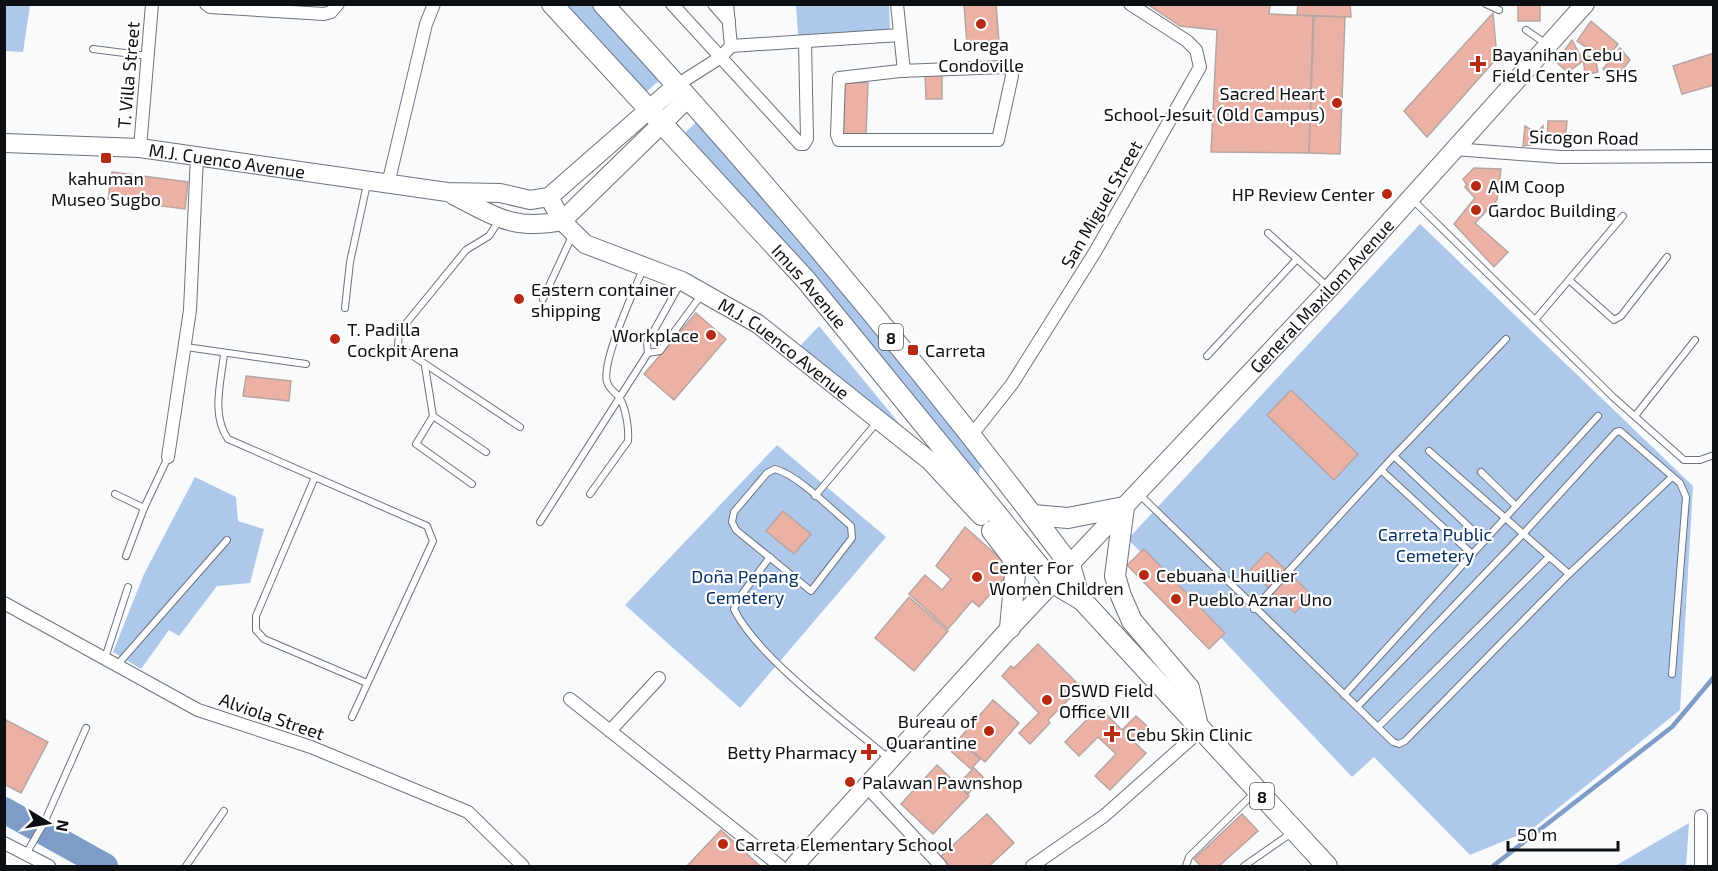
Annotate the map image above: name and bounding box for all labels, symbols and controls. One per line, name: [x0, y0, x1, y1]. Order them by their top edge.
marker: Lorega Condoville: [974, 17, 988, 31]
street label: T. Villa Street: [112, 21, 144, 129]
place label: Lorega Condoville: [938, 33, 1024, 76]
place label: Bayanihan Cebu Field Center - SHS: [1492, 43, 1638, 86]
marker: Bayanihan Cebu Field Center - SHS: [1469, 55, 1487, 73]
place label: Sacred Heart School-Jesuit (Old Campus): [1104, 82, 1325, 125]
marker: Sacred Heart School-Jesuit (Old Campus): [1330, 96, 1344, 110]
street label: Sicogon Road: [1529, 125, 1639, 149]
street label: San Miguel Street: [1056, 136, 1146, 272]
street label: M.J. Cuenco Avenue: [147, 138, 307, 183]
marker: kahuman Museo Sugbo: [99, 151, 113, 165]
place label: kahuman Museo Sugbo: [51, 167, 161, 210]
place label: AIM Coop: [1488, 175, 1565, 197]
marker: AIM Coop: [1469, 179, 1483, 193]
place label: HP Review Center: [1232, 183, 1375, 205]
marker: HP Review Center: [1380, 187, 1394, 201]
place label: Gardoc Building: [1488, 199, 1616, 221]
marker: Gardoc Building: [1469, 203, 1483, 217]
street label: General Maxilom Avenue: [1245, 214, 1398, 377]
street label: Imus Avenue: [767, 239, 852, 333]
place label: Eastern container shipping: [531, 278, 676, 321]
marker: Eastern container shipping: [512, 292, 526, 306]
street label: M.J. Cuenco Avenue: [714, 293, 854, 404]
place label: T. Padilla Cockpit Arena: [347, 318, 459, 361]
place label: Workplace: [612, 324, 699, 346]
road number: 8: [879, 324, 903, 350]
marker: Workplace: [704, 328, 718, 342]
marker: T. Padilla Cockpit Arena: [328, 332, 342, 346]
place label: Carreta: [925, 339, 986, 361]
marker: Carreta: [906, 343, 920, 357]
park label: Carreta Public Cemetery: [1378, 523, 1492, 566]
place label: Center For Women Children: [989, 556, 1124, 599]
place label: Cebuana Lhuillier: [1156, 564, 1297, 586]
park label: Doña Pepang Cemetery: [691, 565, 799, 608]
marker: Cebuana Lhuillier: [1137, 568, 1151, 582]
marker: Center For Women Children: [970, 570, 984, 584]
place label: Pueblo Aznar Uno: [1188, 588, 1332, 610]
marker: Pueblo Aznar Uno: [1169, 592, 1183, 606]
place label: DSWD Field Office VII: [1059, 679, 1154, 722]
street label: Alviola Street: [217, 688, 328, 744]
marker: DSWD Field Office VII: [1040, 693, 1054, 707]
place label: Bureau of Quarantine: [886, 710, 978, 753]
place label: Cebu Skin Clinic: [1126, 723, 1253, 745]
marker: Bureau of Quarantine: [982, 724, 996, 738]
marker: Cebu Skin Clinic: [1103, 725, 1121, 743]
place label: Betty Pharmacy: [727, 741, 857, 763]
marker: Betty Pharmacy: [862, 745, 876, 759]
place label: Palawan Pawnshop: [862, 771, 1023, 793]
marker: Palawan Pawnshop: [843, 775, 857, 789]
road number: 8: [1250, 783, 1274, 809]
north arrow: [18, 793, 78, 853]
scale bar: [1508, 814, 1618, 852]
text: N: [53, 818, 74, 833]
text: 50 m: [1517, 823, 1557, 845]
place label: Carreta Elementary School: [735, 833, 954, 855]
marker: Carreta Elementary School: [716, 837, 730, 851]

